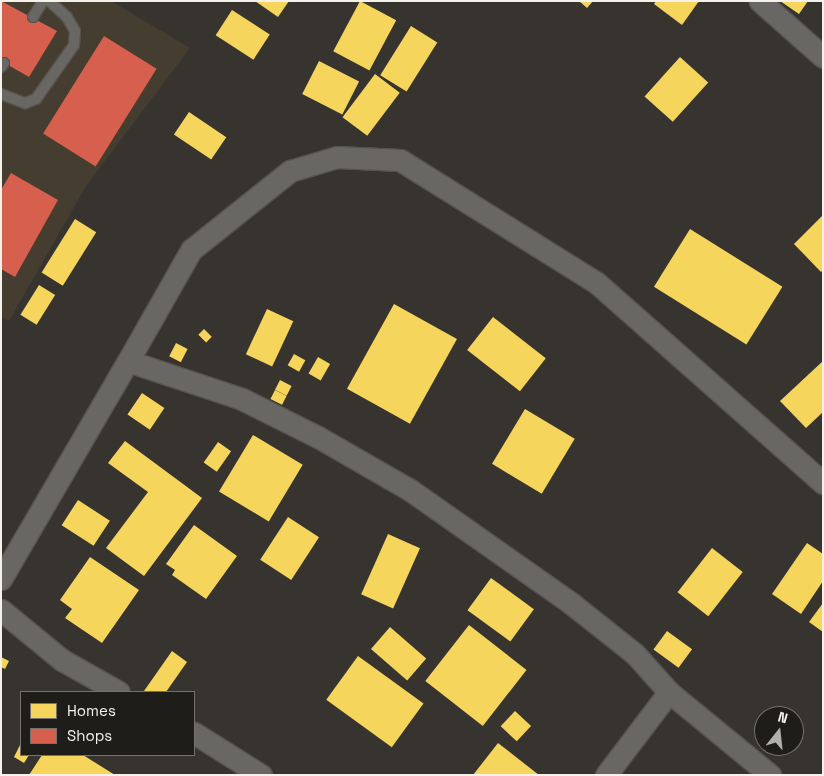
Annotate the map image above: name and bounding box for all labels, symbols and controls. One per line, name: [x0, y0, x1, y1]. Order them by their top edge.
legend: [20, 691, 195, 756]
text: Homes: [67, 701, 116, 720]
north arrow: [754, 706, 804, 756]
text: N: [776, 708, 790, 727]
text: Shops: [67, 726, 112, 745]

